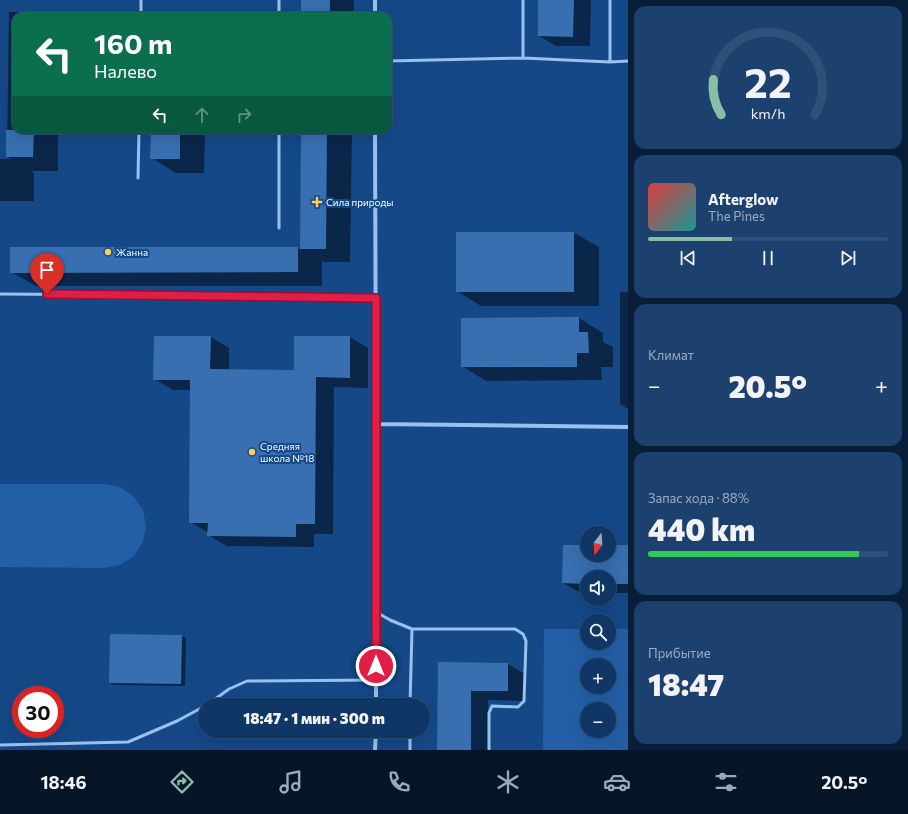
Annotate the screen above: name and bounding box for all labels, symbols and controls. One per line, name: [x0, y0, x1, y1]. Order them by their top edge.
text: 160 m: [94, 26, 172, 60]
icon: left: [28, 28, 80, 80]
text: 22: [744, 56, 792, 107]
text: Налево: [94, 60, 157, 82]
icon: left: [149, 104, 171, 126]
icon: ahead: [191, 104, 213, 126]
icon: right: [233, 104, 255, 126]
text: km/h: [751, 104, 785, 122]
text: Afterglow: [708, 190, 778, 208]
marker: Сила природы: [311, 196, 323, 208]
place label: Сила природы: [326, 196, 394, 208]
text: The Pines: [708, 208, 765, 224]
place label: Жанна: [116, 246, 148, 258]
marker: Жанна: [103, 247, 113, 257]
icon: previous: [677, 247, 699, 269]
icon: pause: [757, 247, 779, 269]
icon: next: [837, 247, 859, 269]
pin: [30, 253, 64, 294]
icon: arrive: [36, 259, 58, 281]
text: Климат: [648, 347, 694, 363]
text: 20.5°: [728, 367, 807, 404]
text: −: [648, 372, 661, 399]
text: +: [875, 372, 888, 399]
place label: Средняя школа №18: [260, 440, 314, 464]
marker: Средняя школа №18: [247, 447, 257, 457]
text: Запас хода · 88%: [648, 490, 749, 506]
text: 440 km: [648, 510, 755, 547]
north arrow: [580, 526, 616, 562]
map controls: [580, 526, 616, 738]
button: sound: [580, 570, 616, 606]
button: search: [580, 614, 616, 650]
position arrow: [355, 645, 397, 687]
text: Прибытие: [648, 645, 711, 661]
button: +: [580, 658, 616, 694]
text: 18:47: [648, 665, 724, 702]
speed limit sign: 30: [12, 686, 64, 738]
button: −: [580, 702, 616, 738]
text: 18:47 · 1 мин · 300 m: [243, 709, 385, 727]
icon: directions: [168, 768, 196, 796]
icon: music: [277, 768, 305, 796]
icon: phone: [385, 768, 413, 796]
icon: climate: [494, 768, 522, 796]
icon: car: [603, 768, 631, 796]
icon: filters: [712, 768, 740, 796]
text: 18:46: [40, 771, 87, 793]
text: 20.5°: [821, 771, 867, 793]

